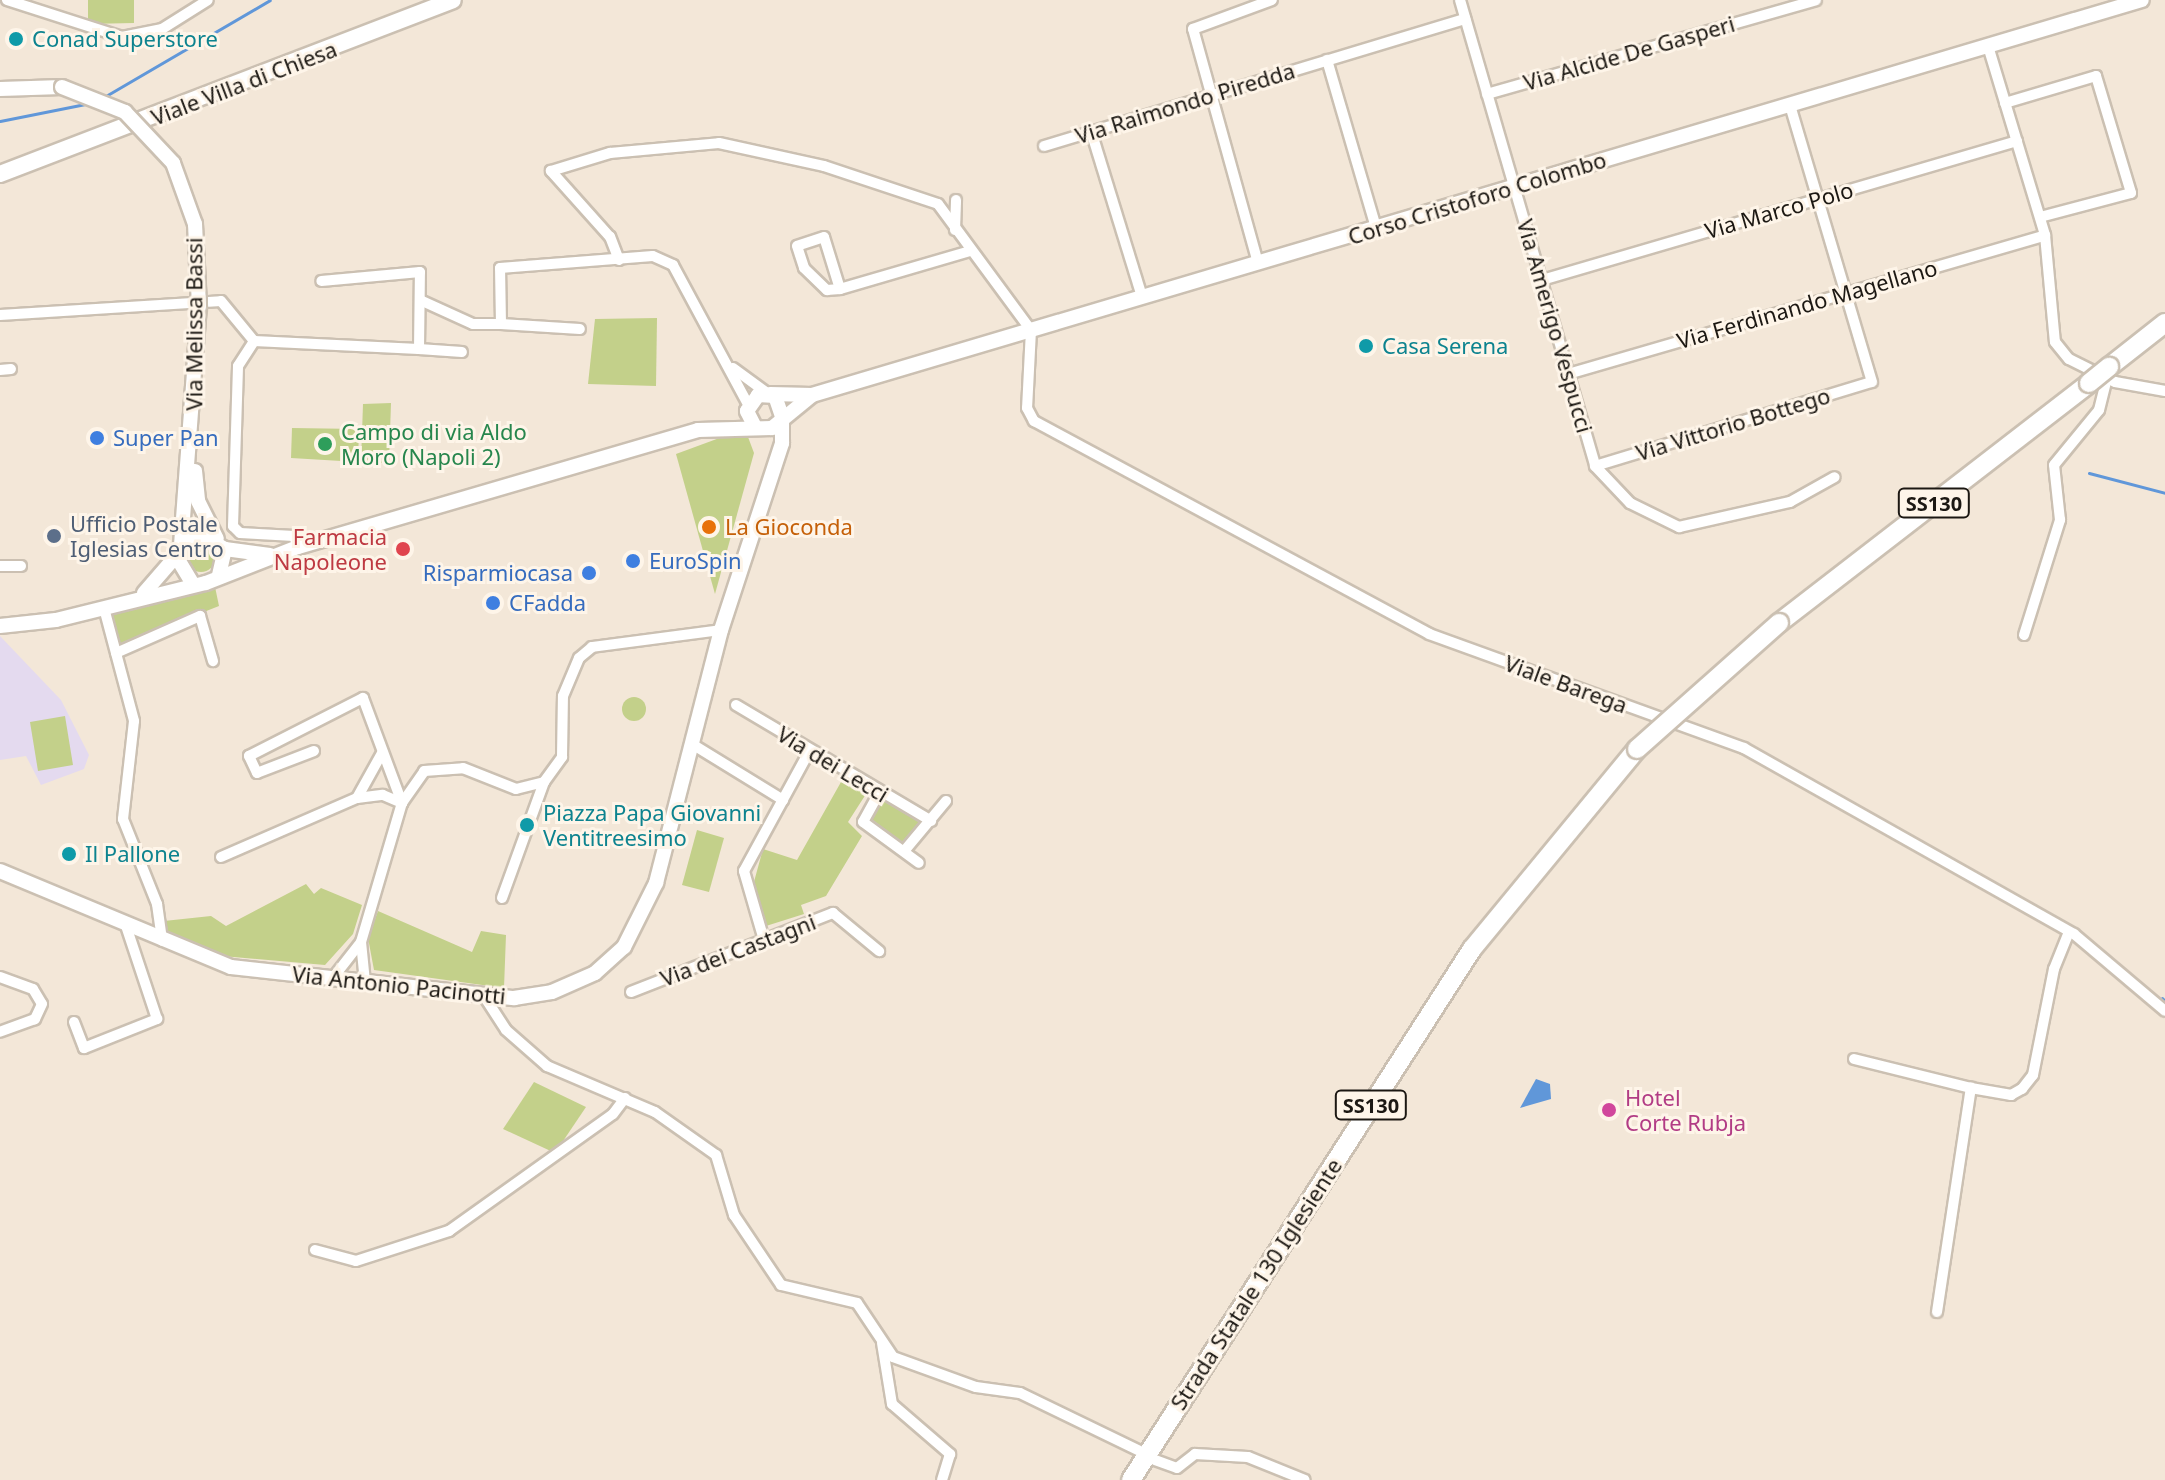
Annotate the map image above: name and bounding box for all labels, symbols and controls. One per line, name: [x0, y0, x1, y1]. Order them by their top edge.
street label: Via Alcide De Gasperi: [1520, 10, 1738, 96]
place label: Conad Superstore: [32, 26, 218, 52]
marker: Conad Superstore: [7, 30, 25, 48]
street label: Viale Villa di Chiesa: [147, 35, 341, 131]
street label: Via Raimondo Piredda: [1072, 57, 1298, 149]
street label: Corso Cristoforo Colombo: [1345, 146, 1609, 250]
street label: Via Marco Polo: [1702, 176, 1856, 244]
street label: Via Amerigo Vespucci: [1512, 216, 1598, 436]
street label: Via Melissa Bassi: [181, 237, 207, 411]
street label: Via Ferdinando Magellano: [1674, 254, 1940, 354]
place label: Casa Serena: [1382, 333, 1508, 359]
marker: Casa Serena: [1357, 337, 1375, 355]
street label: Via Vittorio Bottego: [1633, 382, 1833, 466]
place label: Campo di via Aldo Moro (Napoli 2): [341, 418, 527, 470]
place label: Super Pan: [113, 425, 219, 451]
marker: Super Pan: [88, 429, 106, 447]
marker: Campo di via Aldo Moro (Napoli 2): [316, 435, 334, 453]
road number: SS130: [1896, 487, 1972, 519]
place label: Ufficio Postale Iglesias Centro: [70, 510, 224, 562]
place label: La Gioconda: [725, 514, 853, 540]
marker: La Gioconda: [700, 518, 718, 536]
place label: Farmacia Napoleone: [274, 523, 387, 574]
marker: Ufficio Postale Iglesias Centro: [45, 527, 63, 545]
marker: Farmacia Napoleone: [394, 540, 412, 558]
place label: EuroSpin: [649, 548, 742, 574]
marker: EuroSpin: [624, 552, 642, 570]
place label: Risparmiocasa: [423, 560, 573, 586]
marker: Risparmiocasa: [580, 564, 598, 582]
place label: CFadda: [509, 590, 586, 616]
marker: CFadda: [484, 594, 502, 612]
street label: Viale Barega: [1501, 650, 1631, 718]
street label: Via dei Lecci: [773, 720, 893, 808]
place label: Piazza Papa Giovanni Ventitreesimo: [543, 799, 761, 850]
marker: Piazza Papa Giovanni Ventitreesimo: [518, 816, 536, 834]
place label: Il Pallone: [85, 841, 180, 867]
marker: Il Pallone: [60, 845, 78, 863]
street label: Via dei Castagni: [657, 908, 819, 992]
street label: Via Antonio Pacinotti: [291, 961, 507, 1009]
place label: Hotel Corte Rubja: [1625, 1084, 1746, 1136]
road number: SS130: [1333, 1089, 1409, 1121]
marker: Hotel Corte Rubja: [1600, 1101, 1618, 1119]
street label: Strada Statale 130 Iglesiente: [1165, 1153, 1347, 1415]

